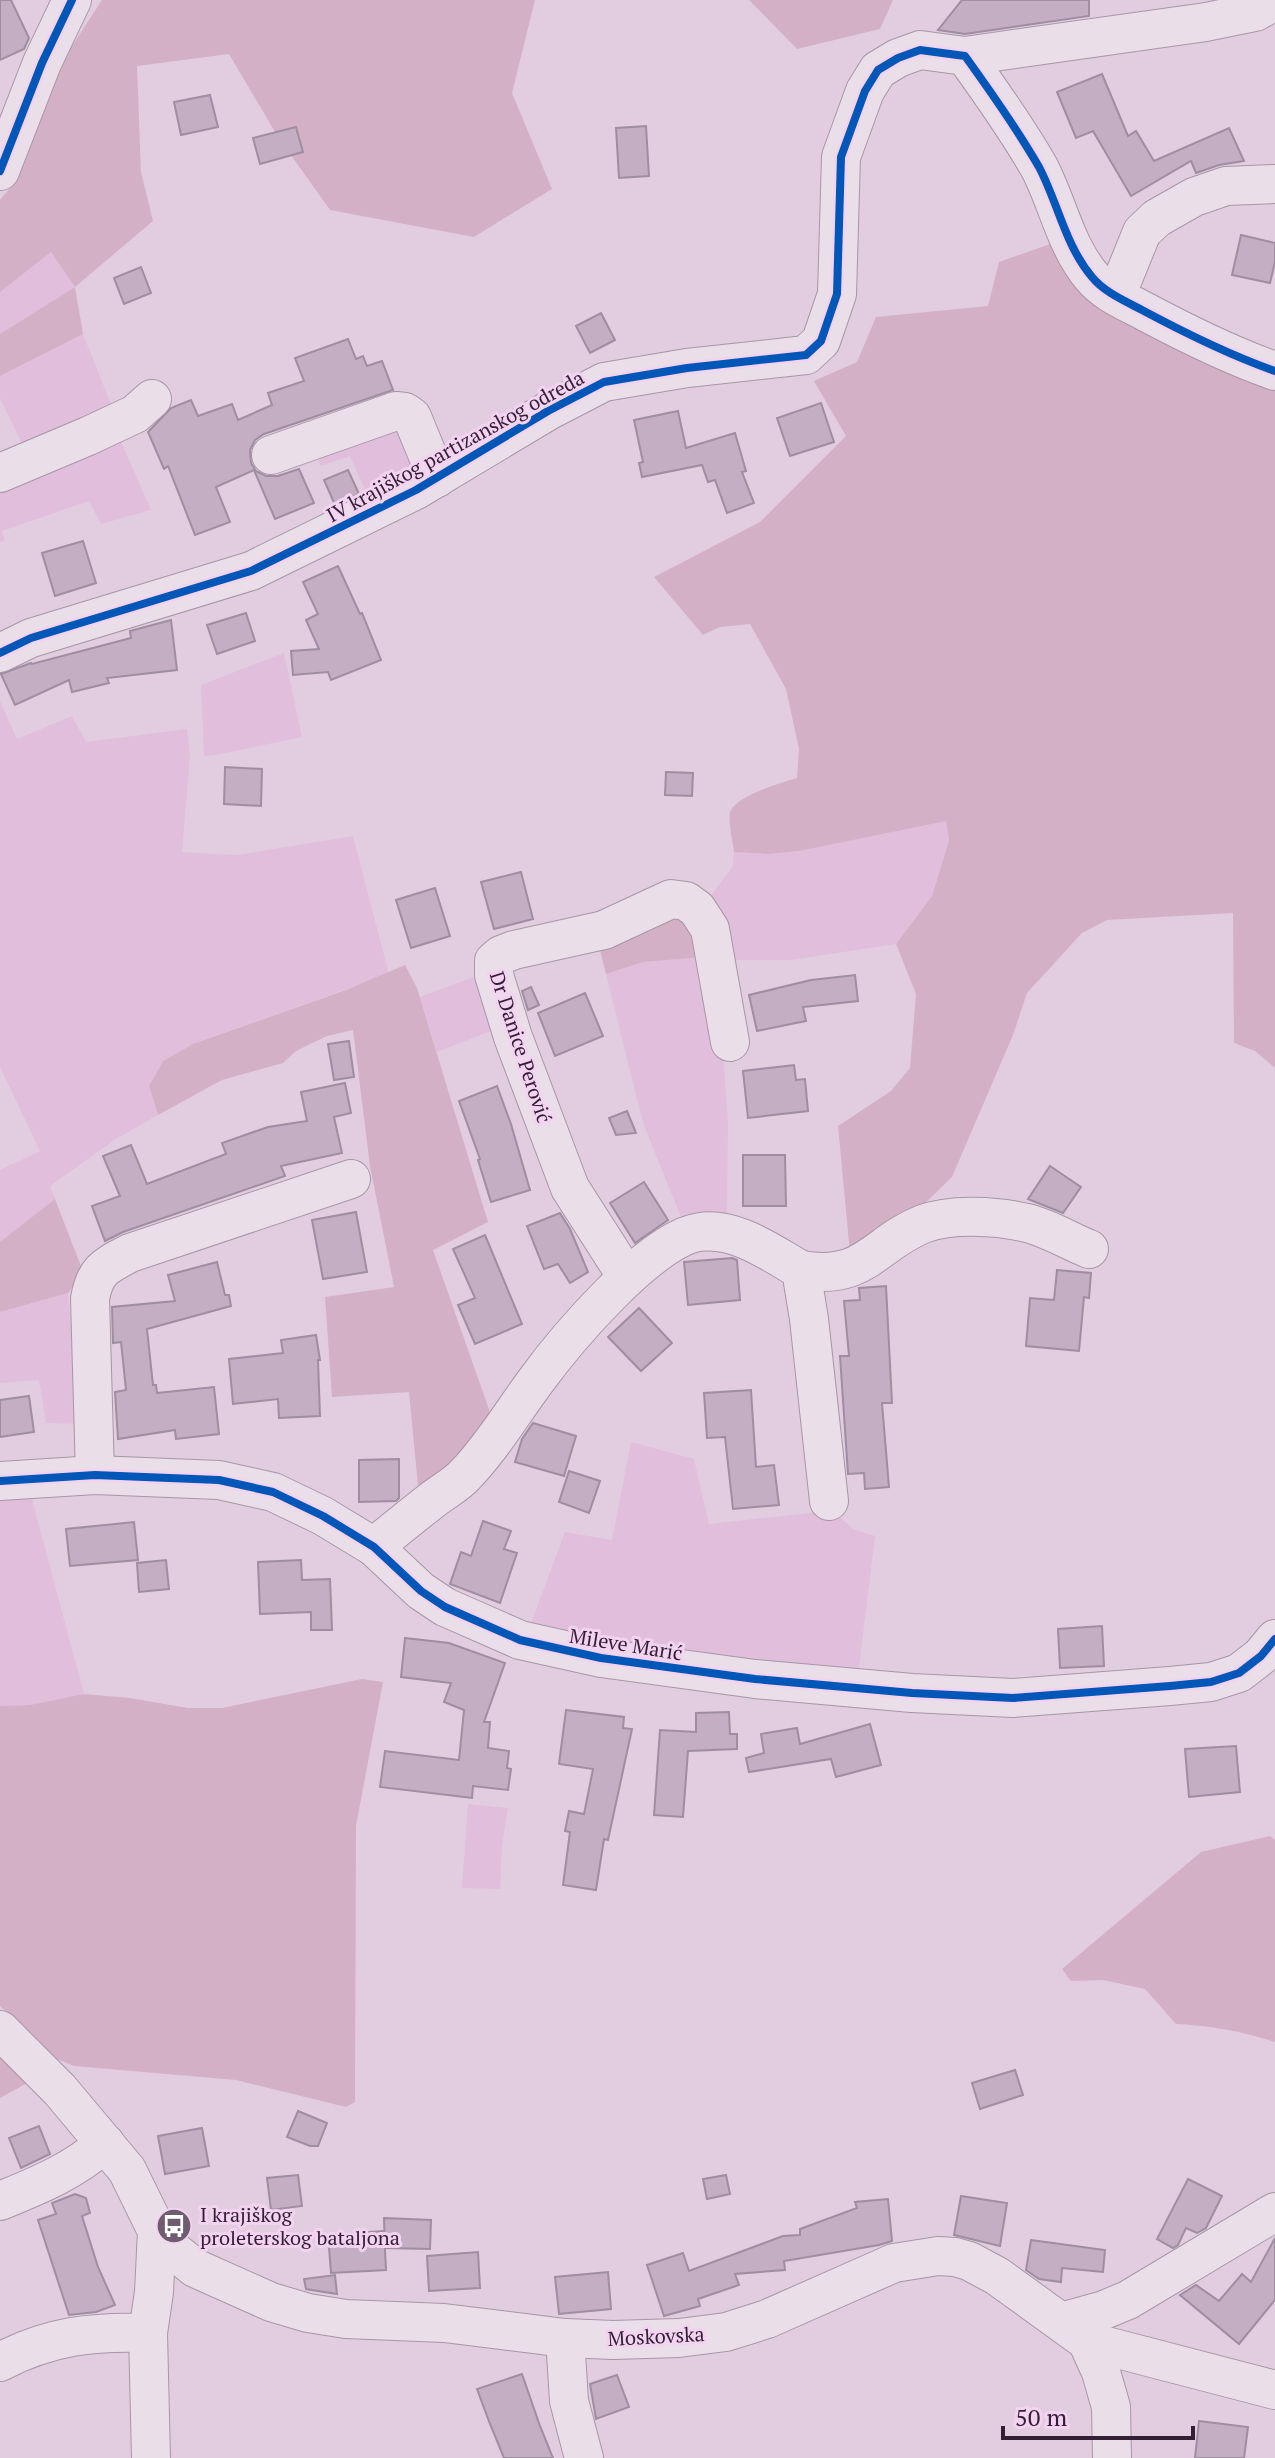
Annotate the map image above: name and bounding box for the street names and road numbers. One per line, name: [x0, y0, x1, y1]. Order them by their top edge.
street label: IV krajiškog partizanskog odreda: [321, 364, 589, 528]
street label: Dr Danice Perović: [484, 968, 558, 1126]
street label: Mileve Marić: [567, 1622, 685, 1666]
street label: Moskovska: [607, 2320, 705, 2352]

